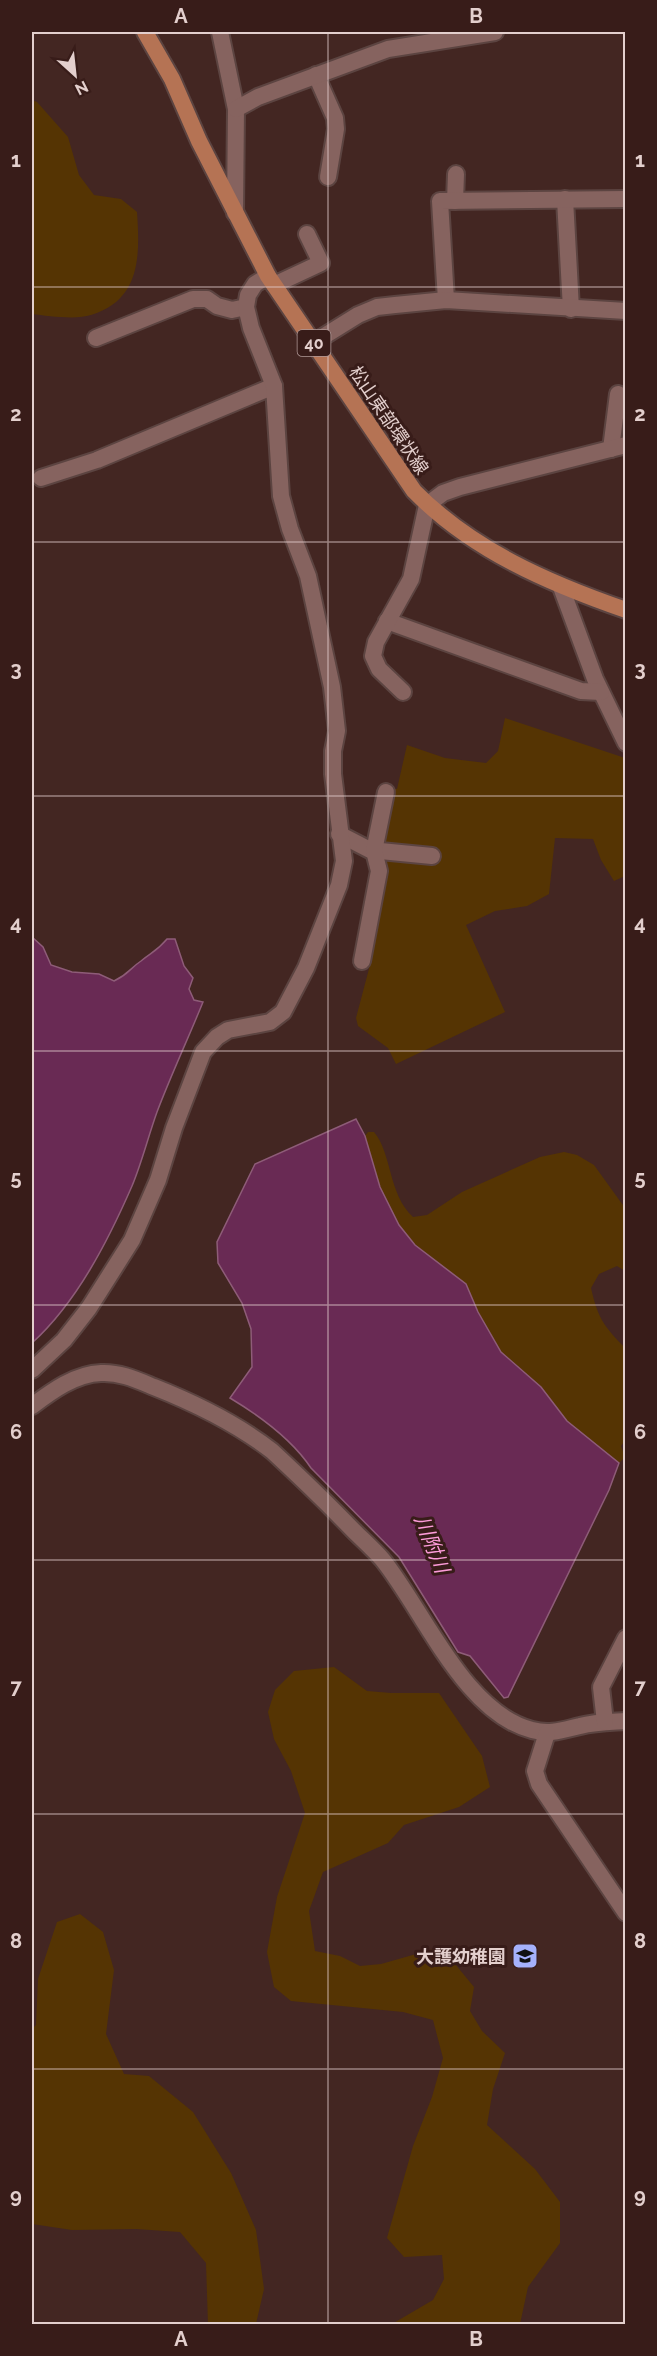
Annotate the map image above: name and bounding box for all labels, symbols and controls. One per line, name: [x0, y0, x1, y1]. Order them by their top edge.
text: A: [174, 4, 188, 28]
text: B: [469, 4, 483, 28]
north arrow: [45, 45, 105, 105]
text: N: [72, 77, 91, 99]
text: 1: [11, 148, 21, 172]
text: 1: [635, 148, 645, 172]
road number: 40: [298, 330, 330, 356]
street label: 松山東部環状線: [345, 362, 433, 478]
text: 2: [10, 402, 22, 426]
text: 2: [634, 402, 646, 426]
text: 3: [10, 657, 22, 681]
text: 3: [634, 657, 646, 681]
text: 4: [10, 911, 22, 935]
text: 4: [634, 911, 646, 935]
text: 5: [10, 1166, 22, 1190]
text: 5: [634, 1166, 646, 1190]
text: 6: [10, 1420, 22, 1444]
text: 6: [634, 1420, 646, 1444]
water label: 川附川: [410, 1512, 455, 1578]
text: 7: [10, 1675, 22, 1699]
text: 7: [634, 1675, 646, 1699]
text: 8: [10, 1929, 22, 1953]
text: 8: [634, 1929, 646, 1953]
school or university icon: 大護幼稚園: [510, 1941, 540, 1971]
place label: 大護幼稚園: [416, 1946, 506, 1967]
text: 9: [10, 2184, 22, 2208]
text: 9: [634, 2184, 646, 2208]
text: A: [174, 2327, 188, 2351]
text: B: [469, 2327, 483, 2351]

